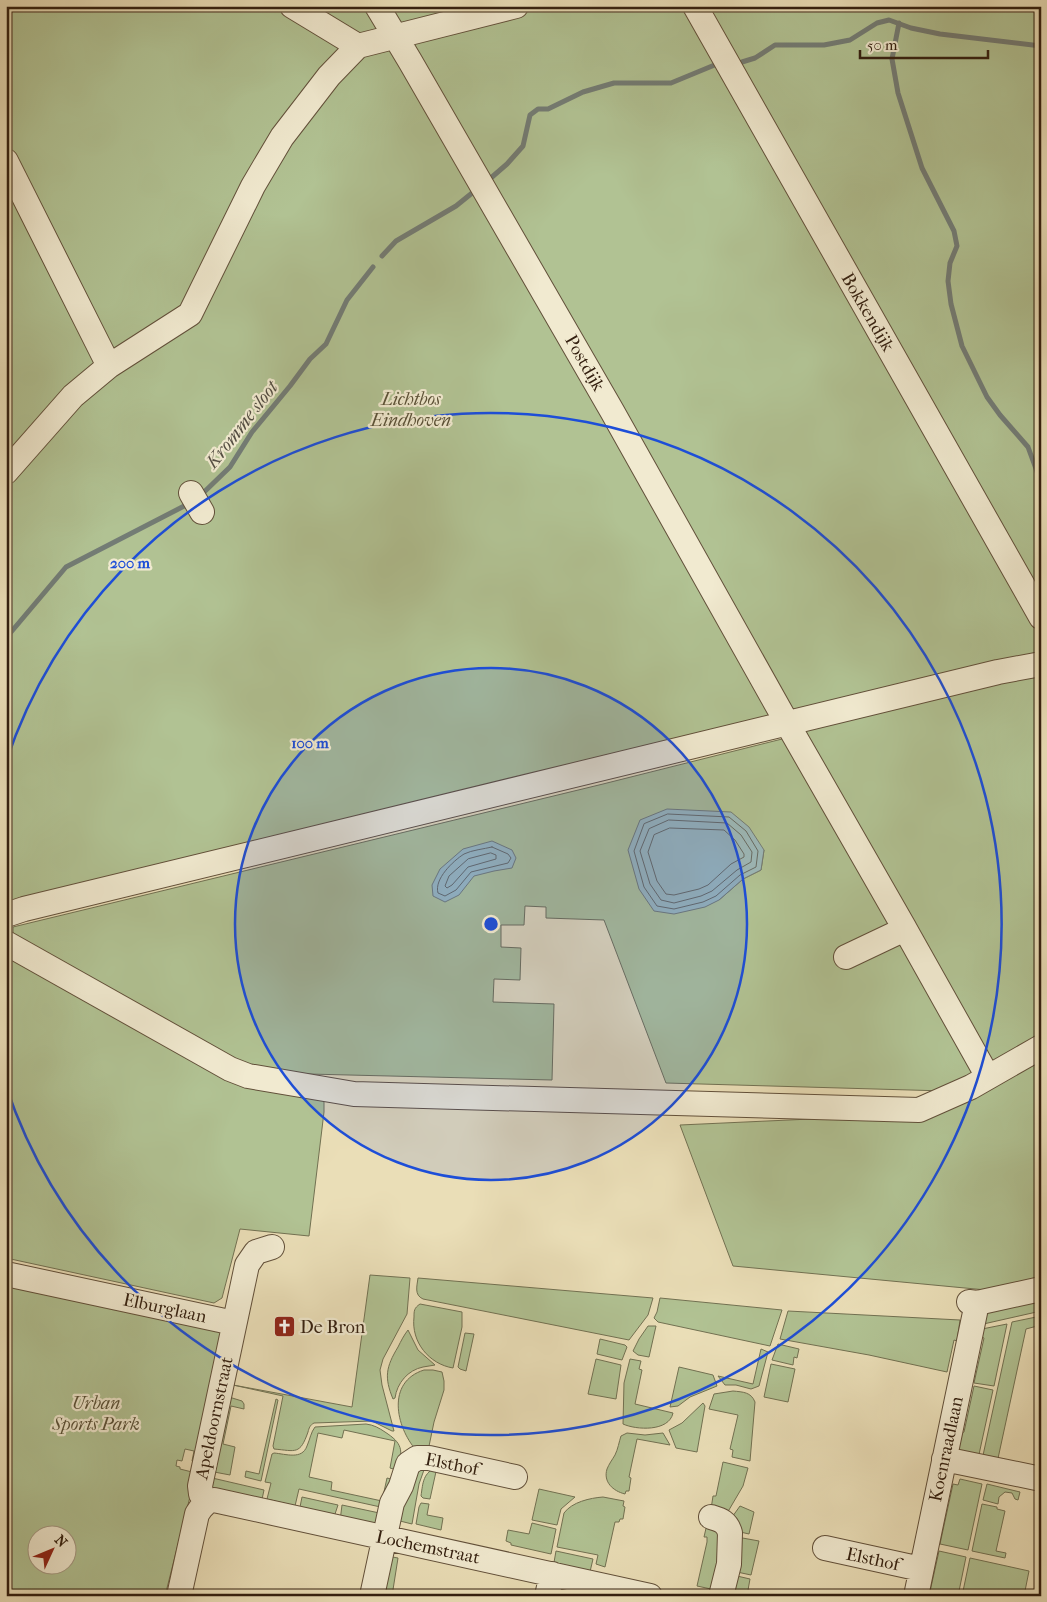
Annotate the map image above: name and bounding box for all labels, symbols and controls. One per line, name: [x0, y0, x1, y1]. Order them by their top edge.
scale bar: [860, 28, 987, 60]
text: 50 m: [867, 36, 898, 54]
street label: Bokkendijk: [837, 269, 899, 356]
street label: Postdijk: [560, 331, 609, 396]
water label: Kromme sloot: [200, 376, 283, 474]
park label: Lichtbos Eindhoven: [370, 389, 451, 431]
text: 200 m: [110, 554, 150, 572]
text: 100 m: [291, 734, 329, 752]
centre of rings: [482, 915, 500, 933]
street label: Elburglaan: [121, 1289, 209, 1328]
church icon: De Bron: [272, 1315, 296, 1339]
place label: De Bron: [300, 1317, 366, 1338]
street label: Apeldoornstraat: [191, 1354, 238, 1482]
park label: Urban Sports Park: [51, 1393, 140, 1435]
street label: Koenraadlaan: [925, 1394, 968, 1504]
street label: Elsthof: [423, 1449, 484, 1481]
north arrow: [28, 1524, 78, 1574]
street label: Lochemstraat: [374, 1526, 482, 1569]
text: N: [51, 1532, 71, 1551]
street label: Elsthof: [844, 1544, 905, 1576]

